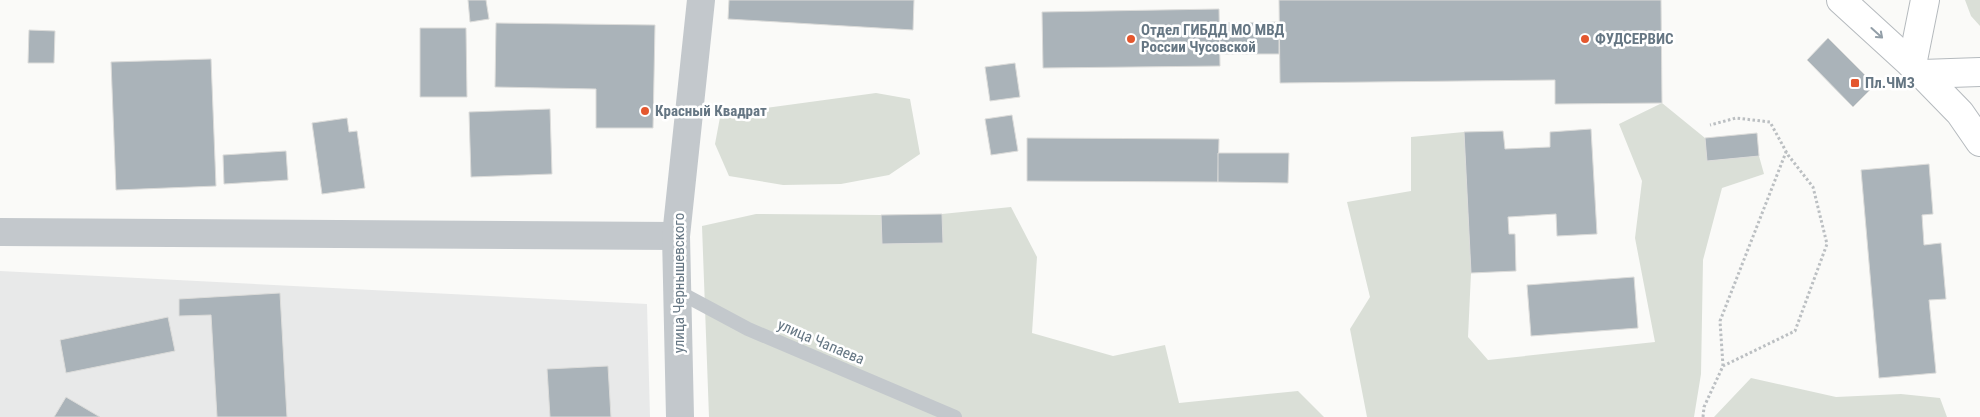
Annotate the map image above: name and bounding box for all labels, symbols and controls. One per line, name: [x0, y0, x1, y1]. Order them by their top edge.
place label: Отдел ГИБДД МО МВД России Чусовской: [1141, 21, 1285, 56]
one-way arrow: [1870, 27, 1883, 39]
place label: ФУДСЕРВИС: [1595, 30, 1674, 48]
marker: Отдел ГИБДД МО МВД России Чусовской: [1125, 33, 1137, 45]
marker: ФУДСЕРВИС: [1579, 33, 1591, 45]
place label: Пл.ЧМЗ: [1865, 74, 1915, 92]
marker: Пл.ЧМЗ: [1849, 77, 1861, 89]
place label: Красный Квадрат: [655, 102, 767, 120]
marker: Красный Квадрат: [639, 105, 651, 117]
street label: улица Чернышевского: [670, 213, 688, 353]
street label: улица Чапаева: [775, 316, 867, 368]

